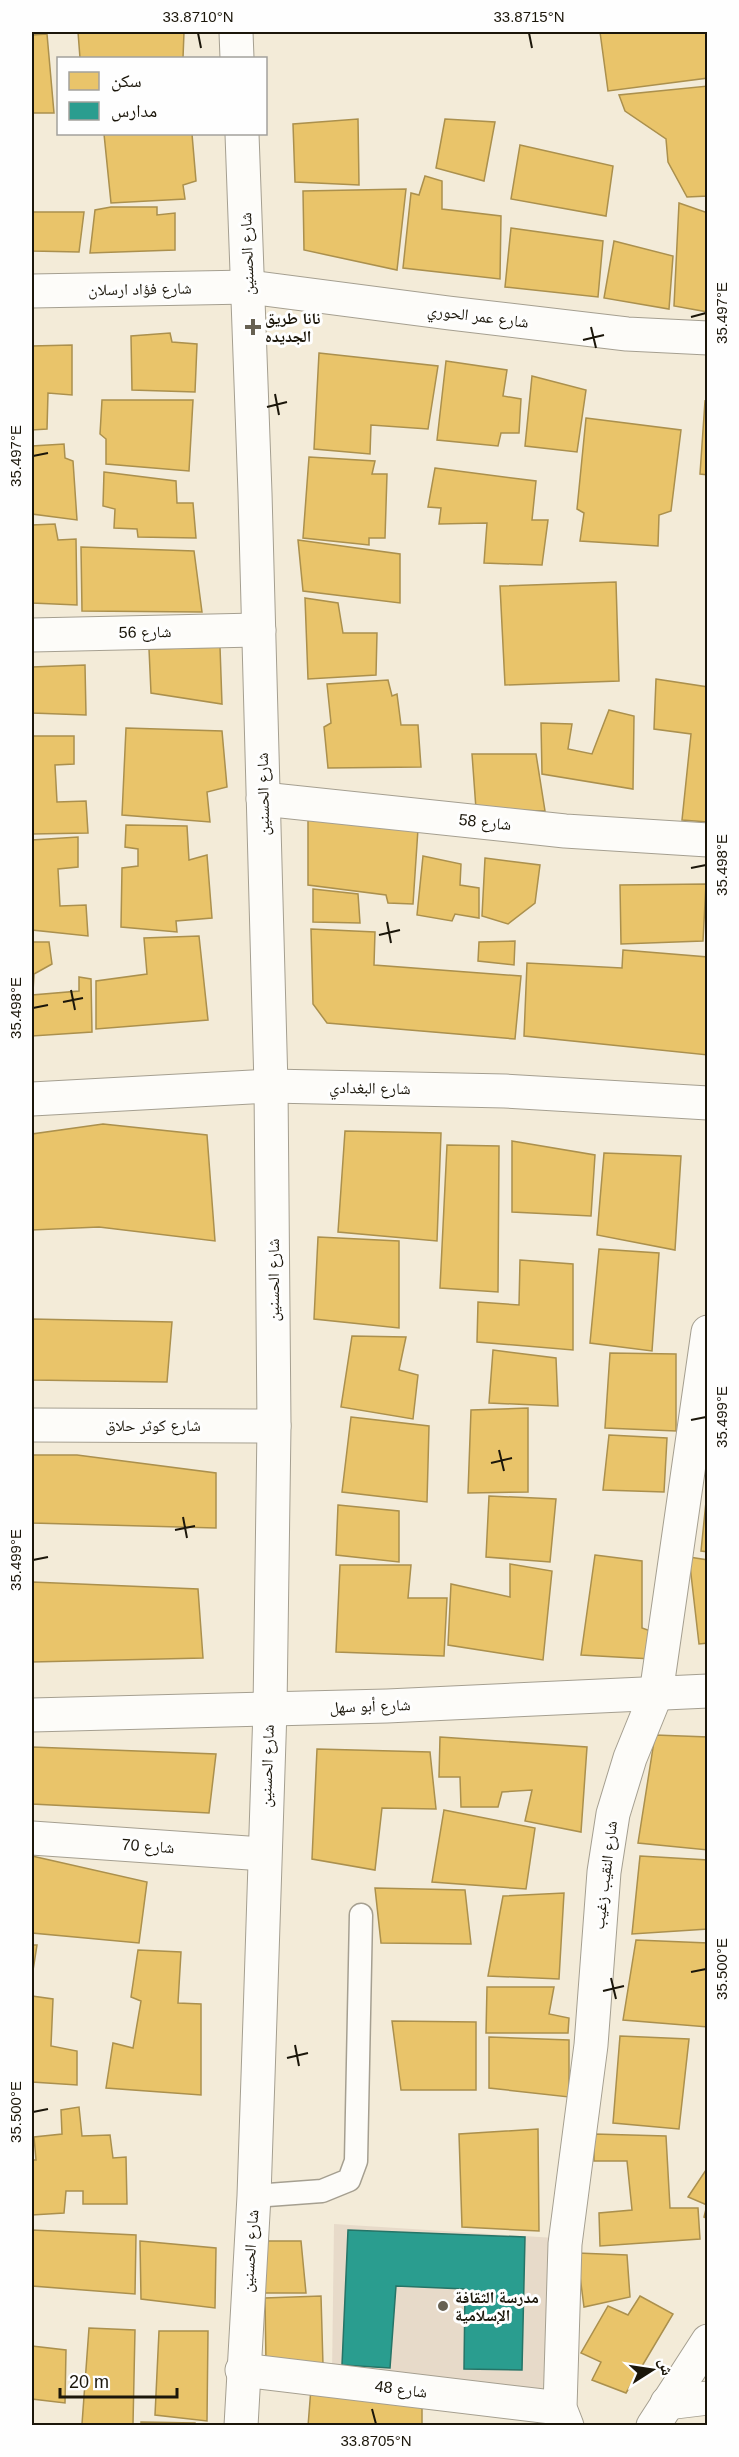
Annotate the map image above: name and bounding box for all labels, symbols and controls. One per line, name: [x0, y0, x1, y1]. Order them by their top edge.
text: 33.8710°N: [162, 8, 234, 25]
text: 33.8715°N: [493, 8, 565, 25]
legend: [57, 57, 267, 135]
text: سكن: [111, 71, 142, 92]
text: مدارس: [111, 101, 157, 122]
street label: شارع الحسنين: [237, 212, 259, 296]
street label: شارع فؤاد ارسلان: [88, 280, 192, 300]
text: 35.497°E: [713, 282, 730, 344]
street label: شارع عمر الحوري: [426, 301, 530, 335]
place label: نانا طريق الجديده: [265, 310, 320, 345]
marker: نانا طريق الجديده: [246, 320, 260, 334]
text: 35.497°E: [7, 425, 24, 487]
street label: شارع 56: [119, 623, 172, 643]
street label: شارع الحسنين: [254, 752, 274, 836]
street label: شارع 58: [458, 811, 512, 835]
text: 35.498°E: [713, 834, 730, 896]
text: 35.498°E: [7, 977, 24, 1039]
street label: شارع البغدادي: [329, 1079, 411, 1101]
street label: شارع الحسنين: [265, 1238, 284, 1322]
text: 35.499°E: [713, 1386, 730, 1448]
street label: شارع كوثر حلاق: [105, 1417, 201, 1436]
text: 35.499°E: [7, 1529, 24, 1591]
street label: شارع أبو سهل: [329, 1695, 411, 1718]
street label: شارع الحسنين: [257, 1724, 279, 1808]
street label: شارع النقيب زغيب: [590, 1820, 622, 1931]
street label: شارع 70: [121, 1836, 175, 1858]
text: 35.500°E: [713, 1938, 730, 2000]
text: 35.500°E: [7, 2081, 24, 2143]
street label: شارع الحسنين: [239, 2209, 263, 2293]
place label: مدرسة الثقافة الإسلامية: [455, 2289, 539, 2325]
marker: مدرسة الثقافة الإسلامية: [436, 2299, 450, 2313]
north arrow: [622, 2340, 682, 2400]
text: ش: [655, 2357, 676, 2377]
scale bar: [60, 2361, 177, 2399]
text: 20 m: [69, 2372, 109, 2392]
street label: شارع 48: [374, 2377, 428, 2403]
text: 33.8705°N: [340, 2432, 412, 2449]

